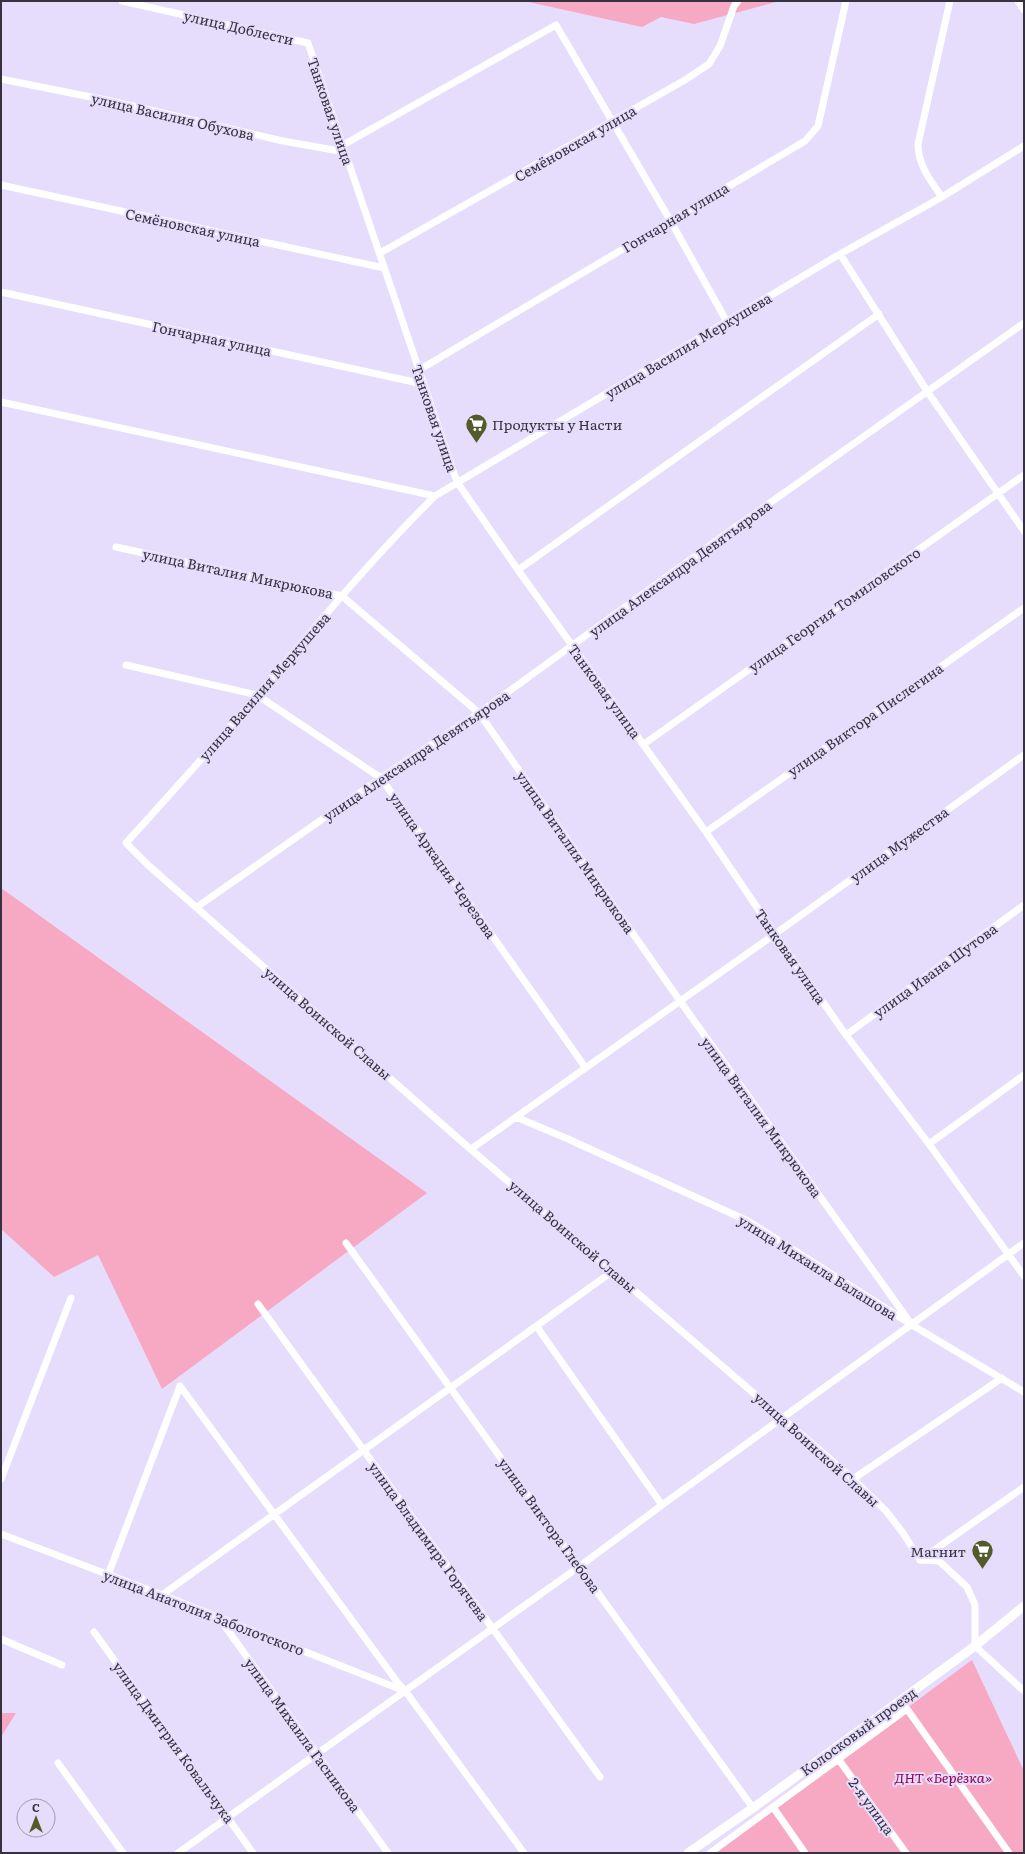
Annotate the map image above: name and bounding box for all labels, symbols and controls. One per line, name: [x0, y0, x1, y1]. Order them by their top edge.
street label: улица Доблести: [182, 5, 296, 49]
street label: Танковая улица: [303, 55, 359, 168]
street label: улица Василия Обухова: [90, 88, 257, 145]
street label: Семёновская улица: [510, 100, 640, 186]
street label: Гончарная улица: [618, 177, 733, 257]
street label: Семёновская улица: [124, 203, 263, 251]
street label: улица Василия Меркушева: [601, 287, 775, 403]
street label: Гончарная улица: [150, 316, 274, 361]
street label: Танковая улица: [407, 362, 463, 475]
supermarket icon: Продукты у Насти: [463, 411, 489, 444]
place label: Продукты у Насти: [492, 414, 622, 434]
street label: улица Александра Девятьярова: [585, 495, 776, 641]
street label: улица Георгия Томиловского: [744, 542, 924, 676]
street label: улица Виталия Микрюкова: [141, 543, 336, 603]
street label: улица Василия Меркушева: [194, 607, 334, 765]
street label: Танковая улица: [564, 640, 646, 743]
street label: улица Виктора Пислегина: [783, 657, 947, 780]
street label: улица Александра Девятьярова: [319, 685, 514, 825]
street label: улица Виталия Микрюкова: [512, 767, 640, 938]
street label: улица Аркадия Черезова: [385, 788, 501, 942]
street label: улица Мужества: [846, 801, 953, 887]
street label: Танковая улица: [751, 904, 832, 1008]
street label: улица Ивана Шутова: [869, 918, 1001, 1022]
street label: улица Воинской Славы: [260, 962, 396, 1084]
street label: улица Виталия Микрюкова: [697, 1033, 827, 1202]
street label: улица Воинской Славы: [505, 1175, 641, 1297]
street label: улица Михаила Балашова: [735, 1210, 902, 1324]
street label: улица Воинской Славы: [750, 1387, 884, 1511]
street label: улица Виктора Глебова: [494, 1453, 606, 1597]
street label: улица Владимира Горячева: [364, 1457, 494, 1625]
supermarket icon: Магнит: [969, 1538, 995, 1571]
place label: Магнит: [910, 1541, 966, 1561]
street label: улица Анатолия Заболотского: [101, 1564, 307, 1660]
street label: улица Михаила Гасникова: [240, 1654, 366, 1817]
street label: улица Дмитрия Ковальчука: [108, 1657, 240, 1827]
street label: Колосковый проезд: [796, 1682, 920, 1780]
park label: ДНТ «Берёзка»: [894, 1767, 992, 1787]
street label: 2-я улица: [844, 1773, 900, 1839]
north arrow: [16, 1798, 56, 1838]
text: С: [32, 1799, 40, 1815]

